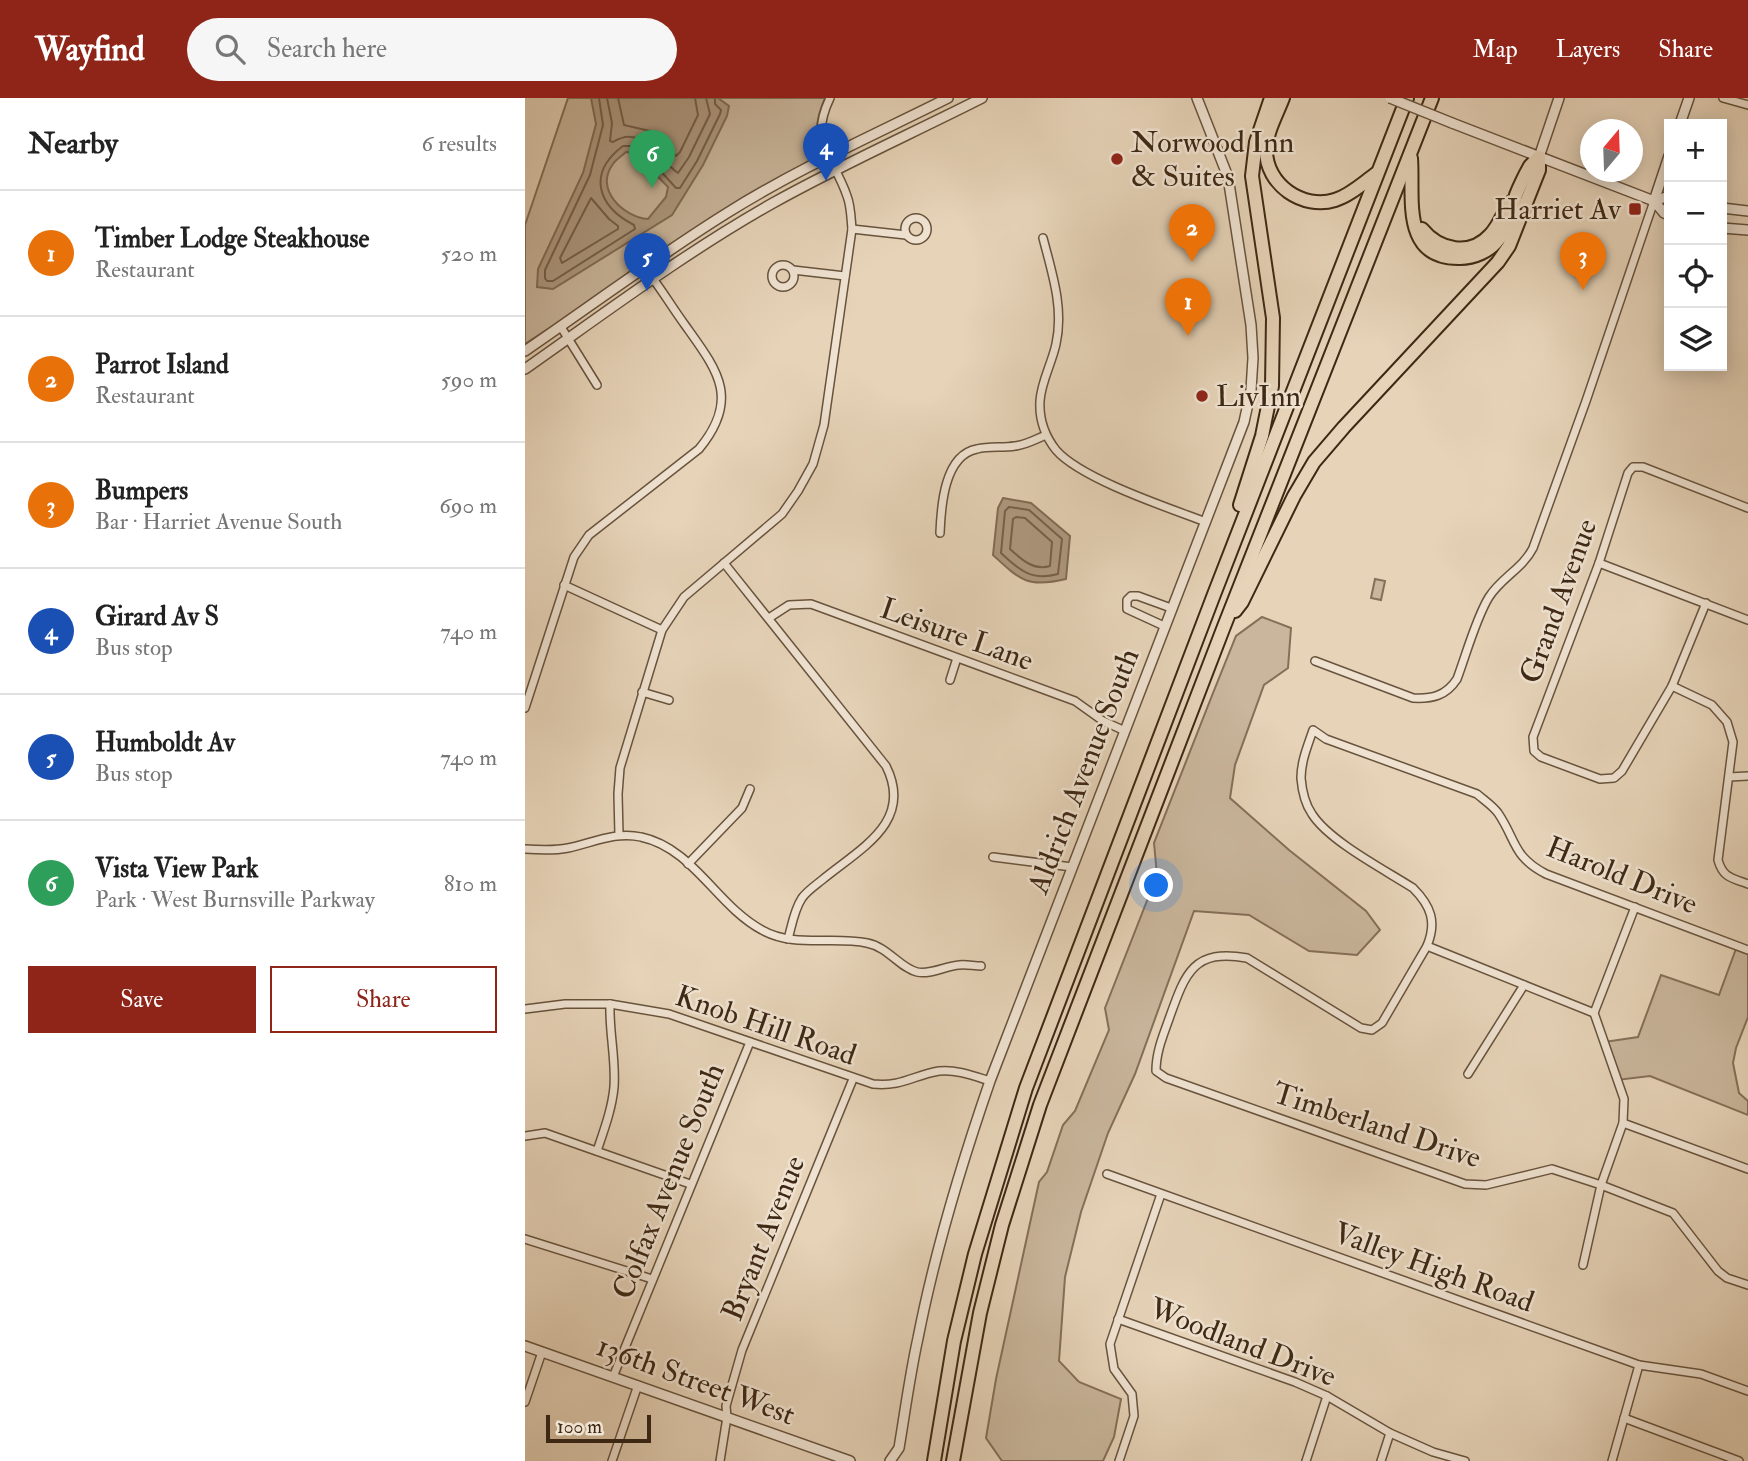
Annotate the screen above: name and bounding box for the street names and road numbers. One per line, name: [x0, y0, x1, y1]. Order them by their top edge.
street label: Grand Avenue: [1512, 514, 1605, 688]
street label: Leisure Lane: [875, 590, 1038, 679]
street label: Aldrich Avenue South: [1019, 643, 1147, 900]
street label: Harold Drive: [1541, 828, 1703, 923]
street label: Knob Hill Road: [671, 977, 861, 1074]
street label: Colfax Avenue South: [604, 1058, 733, 1304]
street label: Timberland Drive: [1268, 1074, 1486, 1177]
street label: Bryant Avenue: [714, 1150, 813, 1326]
street label: Valley High Road: [1329, 1214, 1539, 1321]
street label: Woodland Drive: [1143, 1290, 1341, 1395]
street label: 136th Street West: [592, 1327, 800, 1434]

